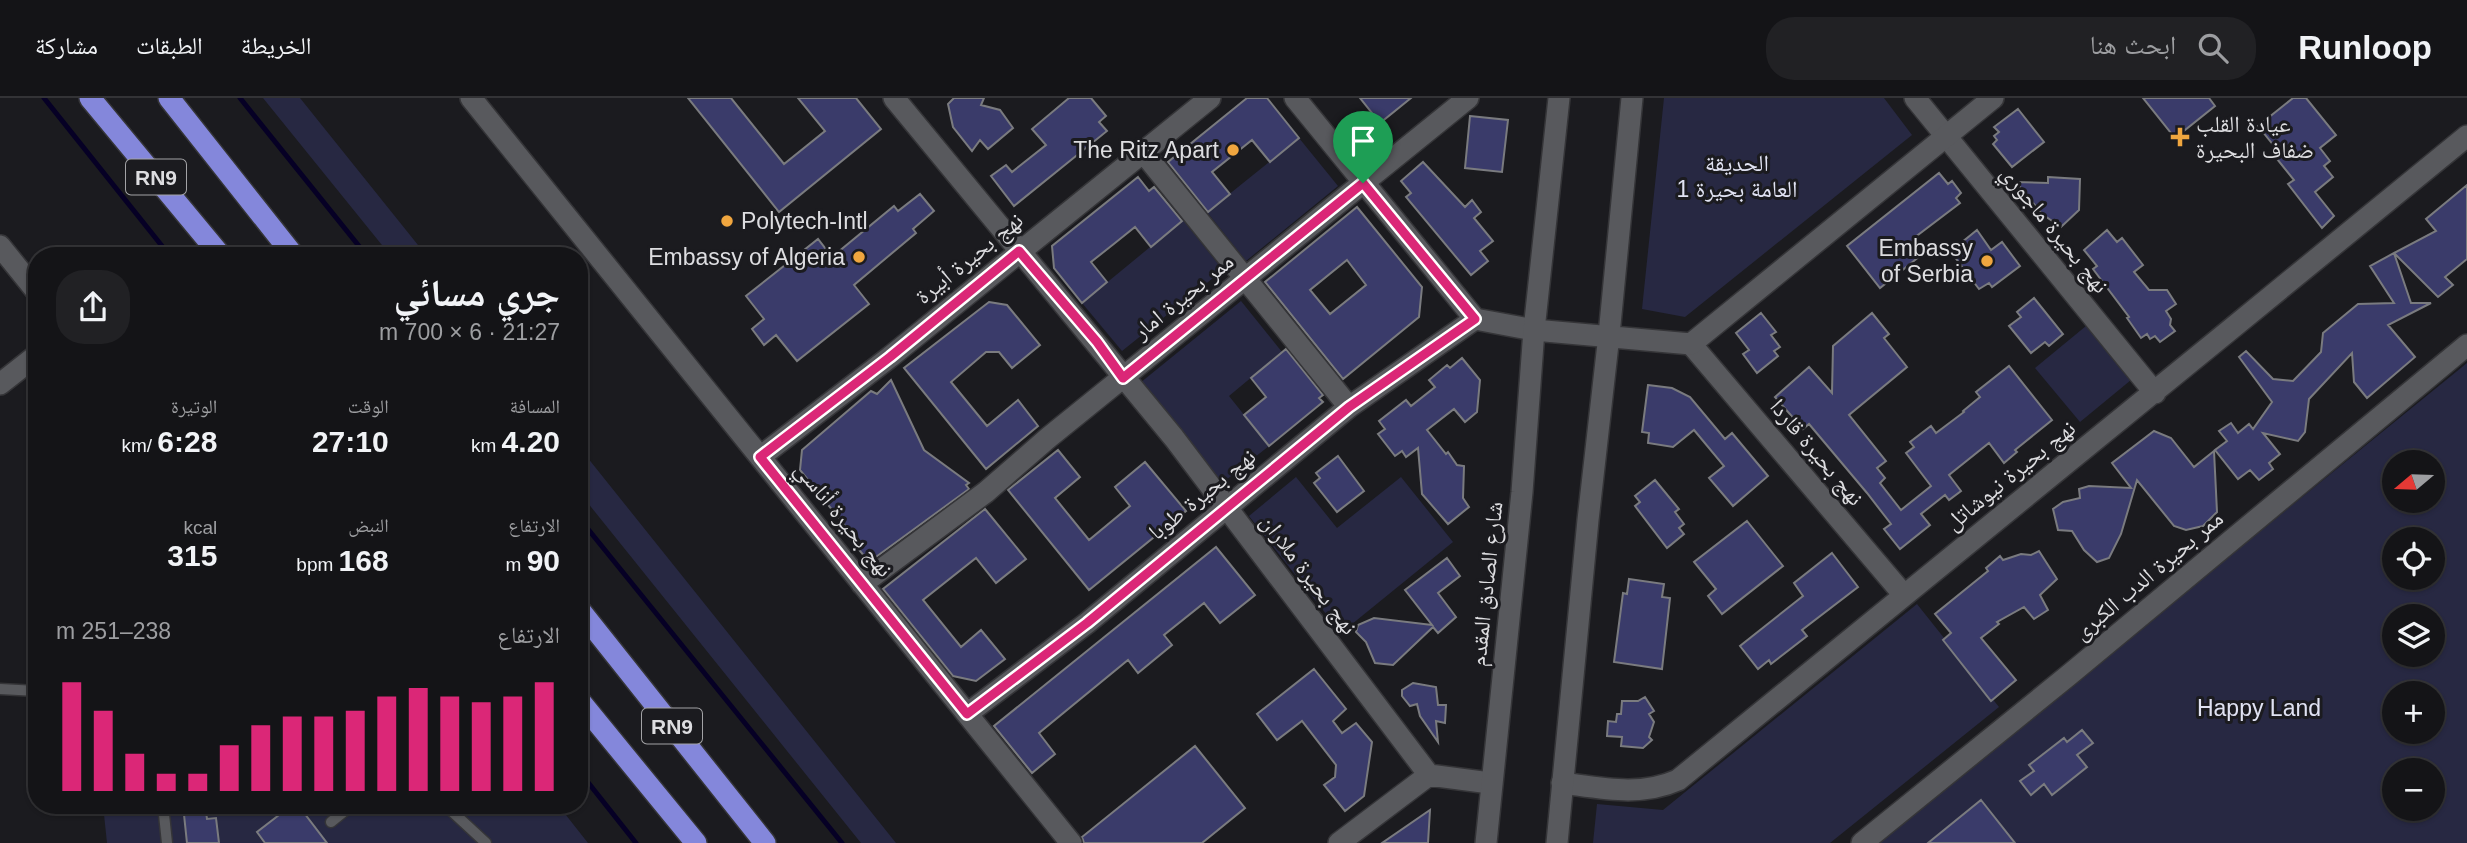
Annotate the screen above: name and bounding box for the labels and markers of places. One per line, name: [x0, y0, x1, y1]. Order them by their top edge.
pin: [1333, 111, 1393, 183]
place label: عيادة القلب ضفاف البحيرة: [2196, 111, 2314, 164]
marker: عيادة القلب ضفاف البحيرة: [2170, 127, 2190, 147]
place label: The Ritz Apart: [1073, 137, 1220, 163]
marker: The Ritz Apart: [1225, 142, 1241, 158]
place label: Polytech-Intl: [741, 208, 868, 234]
marker: Polytech-Intl: [719, 213, 735, 229]
place label: Embassy of Serbia: [1878, 235, 1973, 287]
place label: Embassy of Algeria: [648, 244, 845, 270]
marker: Embassy of Algeria: [851, 249, 867, 265]
marker: Embassy of Serbia: [1979, 253, 1995, 269]

